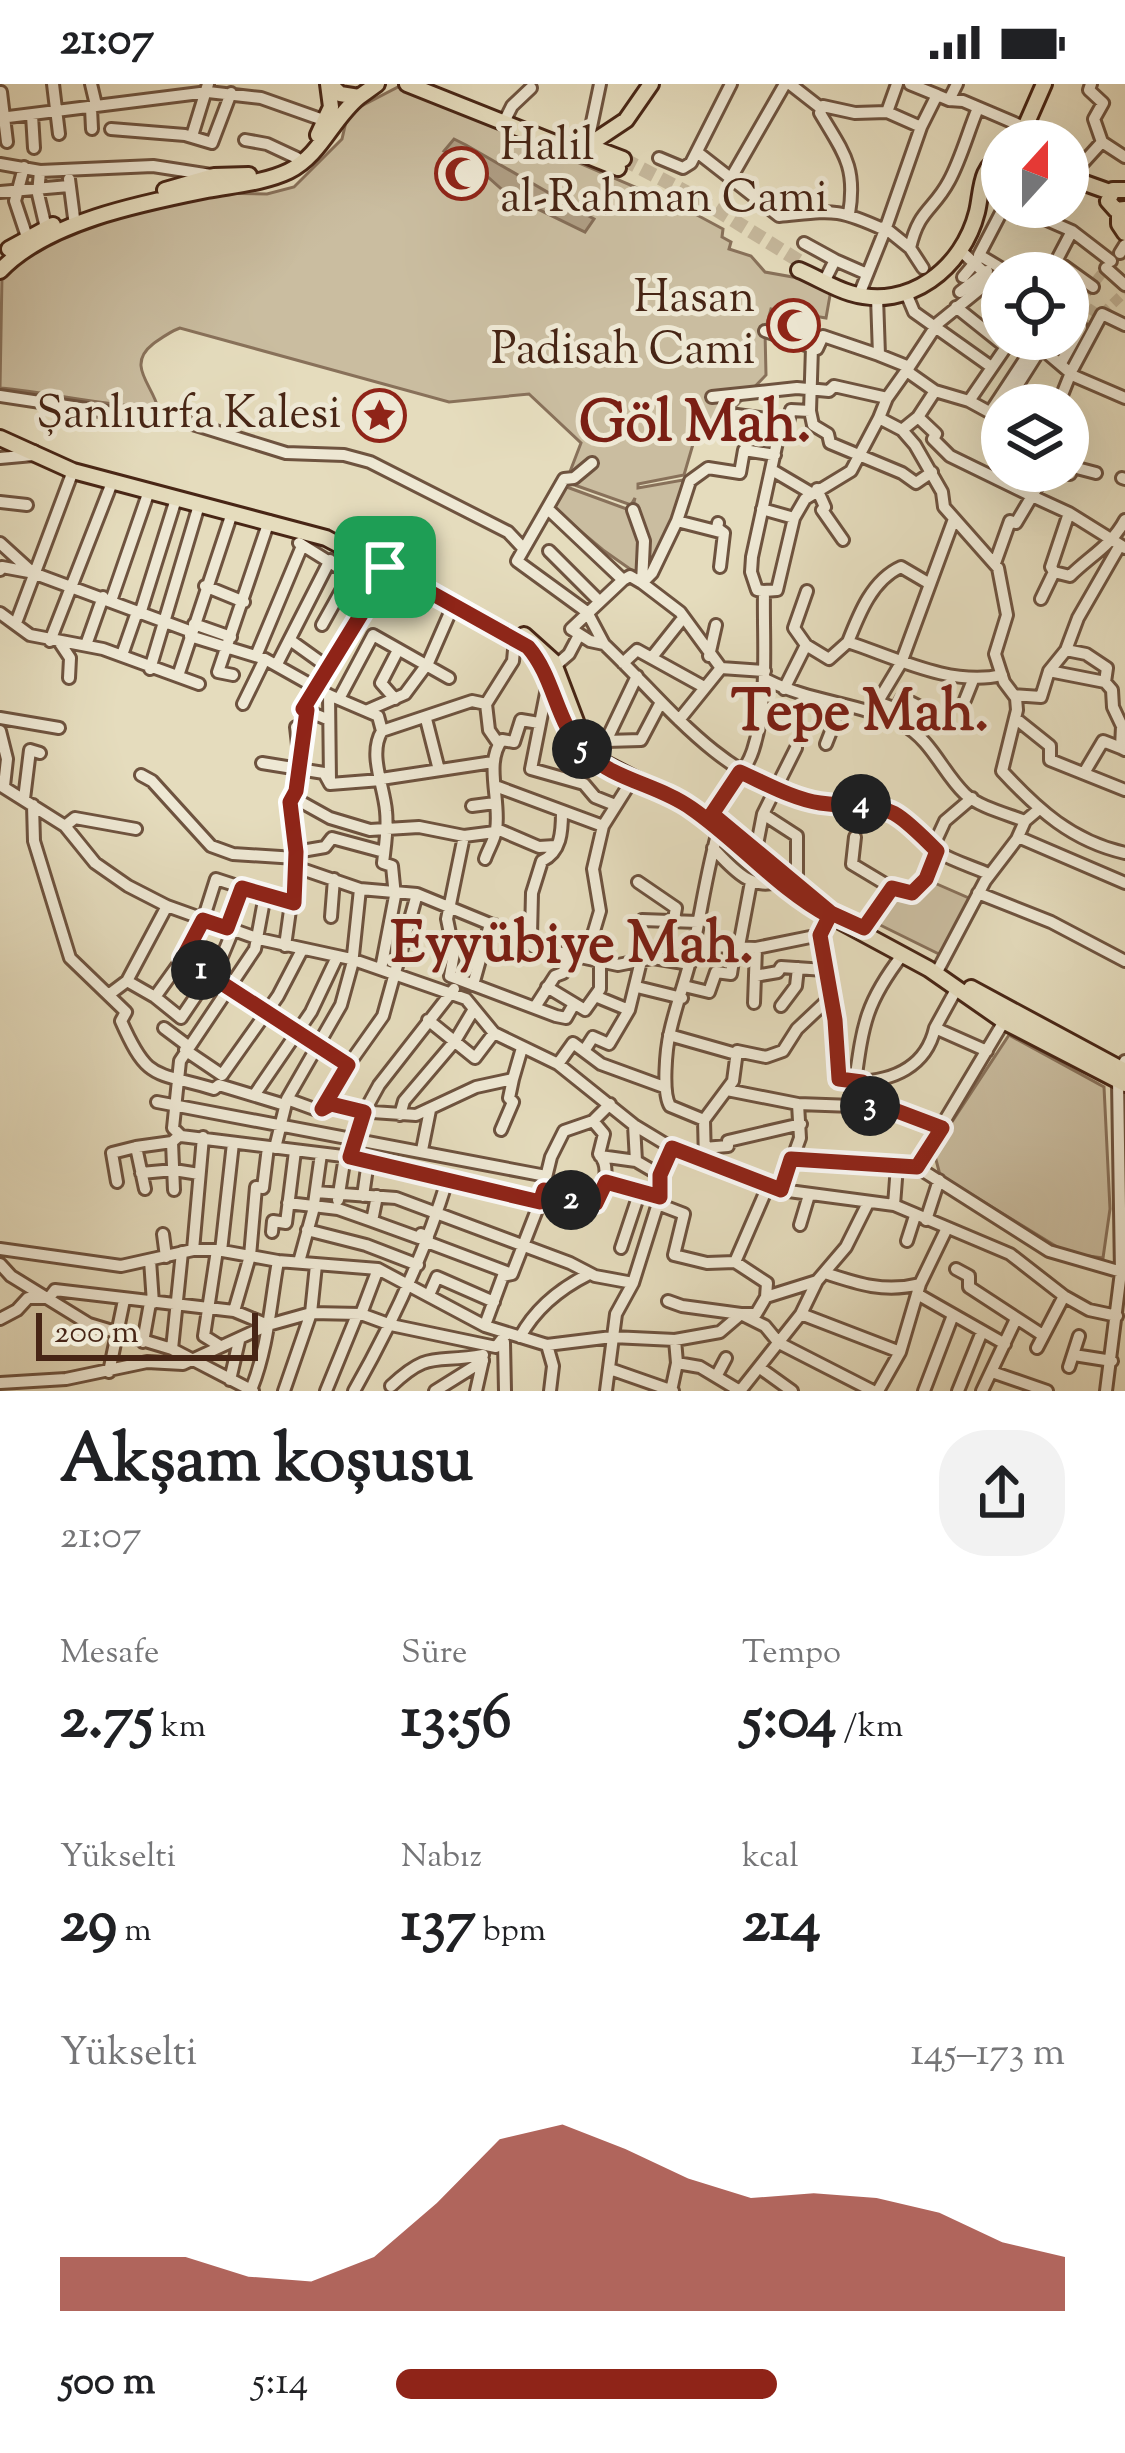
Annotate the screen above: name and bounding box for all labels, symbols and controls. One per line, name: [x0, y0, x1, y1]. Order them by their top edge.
text: 21:07: [60, 10, 154, 75]
place label: Halil al-Rahman Cami: [500, 116, 828, 233]
north arrow: [981, 120, 1089, 228]
map controls: [981, 120, 1089, 492]
mosque icon: Halil al-Rahman Cami: [433, 146, 489, 202]
button: locate: [981, 252, 1089, 360]
place label: Hasan Padisah Cami: [491, 268, 755, 385]
mosque icon: Hasan Padisah Cami: [766, 298, 822, 354]
place label: Şanlıurfa Kalesi: [36, 384, 341, 449]
button: layers: [981, 384, 1089, 492]
district label: Göl Mah.: [579, 385, 811, 467]
place icon: Şanlıurfa Kalesi: [352, 388, 408, 444]
pin: [334, 516, 436, 618]
icon: arrive: [352, 534, 418, 600]
district label: Tepe Mah.: [731, 674, 989, 756]
pin: 5: [552, 719, 612, 779]
text: 5: [576, 725, 588, 773]
pin: 4: [831, 774, 891, 834]
text: 4: [853, 780, 869, 828]
district label: Eyyübiye Mah.: [390, 906, 754, 988]
pin: 1: [171, 940, 231, 1000]
text: 1: [195, 946, 207, 994]
pin: 3: [840, 1076, 900, 1136]
text: 3: [863, 1082, 877, 1130]
pin: 2: [541, 1170, 601, 1230]
text: 2: [563, 1176, 579, 1224]
scale bar: [36, 1307, 258, 1360]
text: 200 m: [54, 1310, 139, 1358]
text: Akşam koşusu: [60, 1417, 473, 1512]
button: share: [939, 1430, 1065, 1556]
text: 21:07: [60, 1510, 141, 1566]
text: Mesafe: [60, 1630, 160, 1678]
text: Süre: [401, 1630, 467, 1678]
text: Tempo: [742, 1630, 841, 1678]
text: 2.75: [60, 1678, 154, 1765]
text: 13:56: [401, 1678, 512, 1765]
text: 5:04: [742, 1678, 837, 1765]
text: km: [154, 1704, 206, 1752]
text: /km: [837, 1704, 903, 1752]
text: Yükselti: [60, 1834, 176, 1882]
text: Nabız: [401, 1834, 482, 1882]
text: kcal: [742, 1834, 799, 1882]
text: 29: [60, 1882, 117, 1969]
text: 137: [401, 1882, 476, 1969]
text: 214: [742, 1882, 821, 1969]
text: m: [117, 1908, 152, 1956]
text: bpm: [476, 1908, 546, 1956]
text: Yükselti: [60, 2027, 197, 2083]
text: 145–173 m: [911, 2027, 1065, 2083]
text: 500 m: [60, 2356, 155, 2412]
text: 5:14: [252, 2356, 308, 2412]

